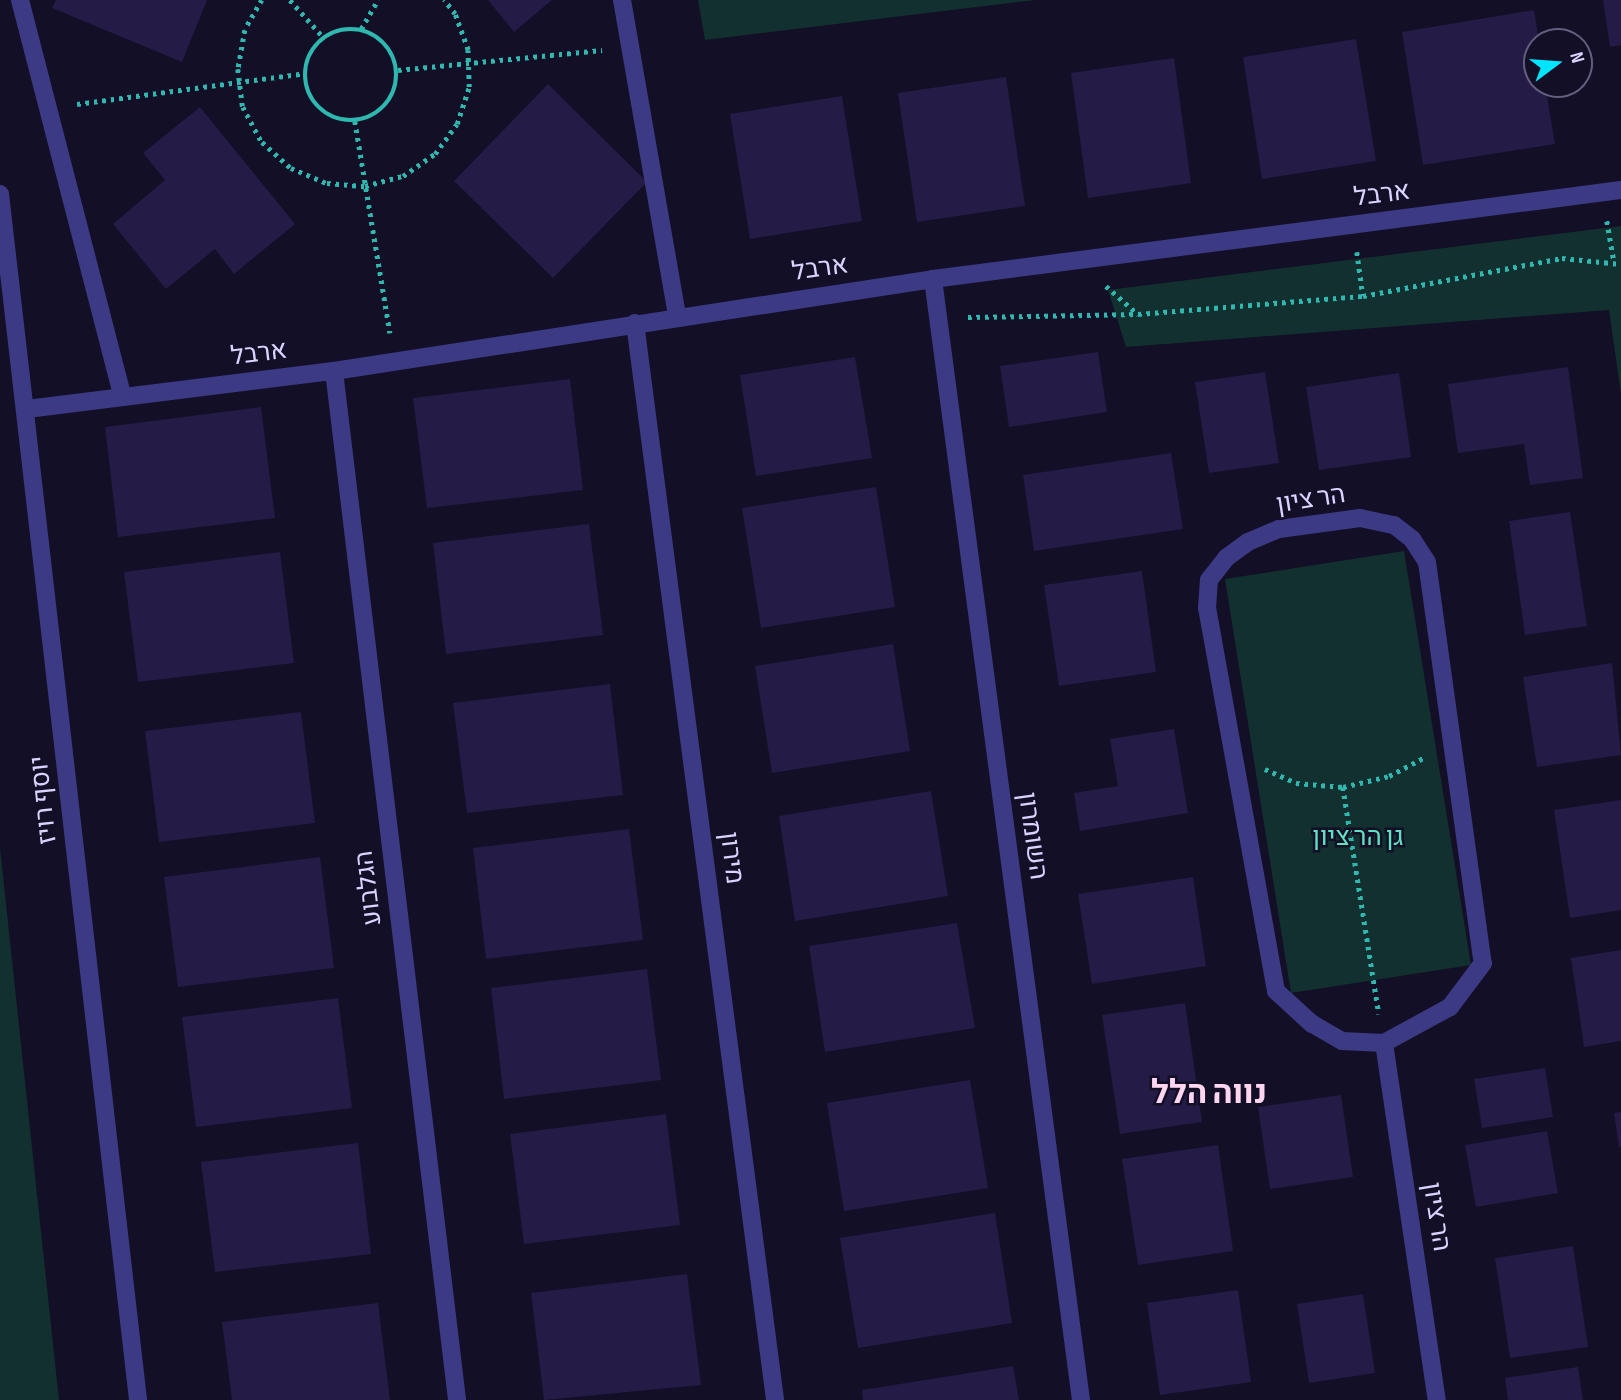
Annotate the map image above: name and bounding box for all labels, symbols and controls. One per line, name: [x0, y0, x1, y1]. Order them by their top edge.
north arrow: [1523, 28, 1593, 98]
text: N: [1564, 50, 1589, 66]
street label: ארבל: [1352, 176, 1412, 214]
street label: ארבל: [790, 250, 850, 288]
street label: ארבל: [229, 335, 289, 373]
street label: הר ציון: [1274, 479, 1348, 521]
street label: יוסף רויז: [24, 754, 64, 846]
street label: השומרון: [1010, 790, 1054, 882]
park label: גן הר ציון: [1312, 822, 1404, 854]
street label: מירון: [712, 830, 750, 886]
street label: הגלבוע: [349, 849, 389, 927]
district label: נווה הלל: [1151, 1074, 1267, 1114]
street label: הר ציון: [1415, 1180, 1457, 1254]

